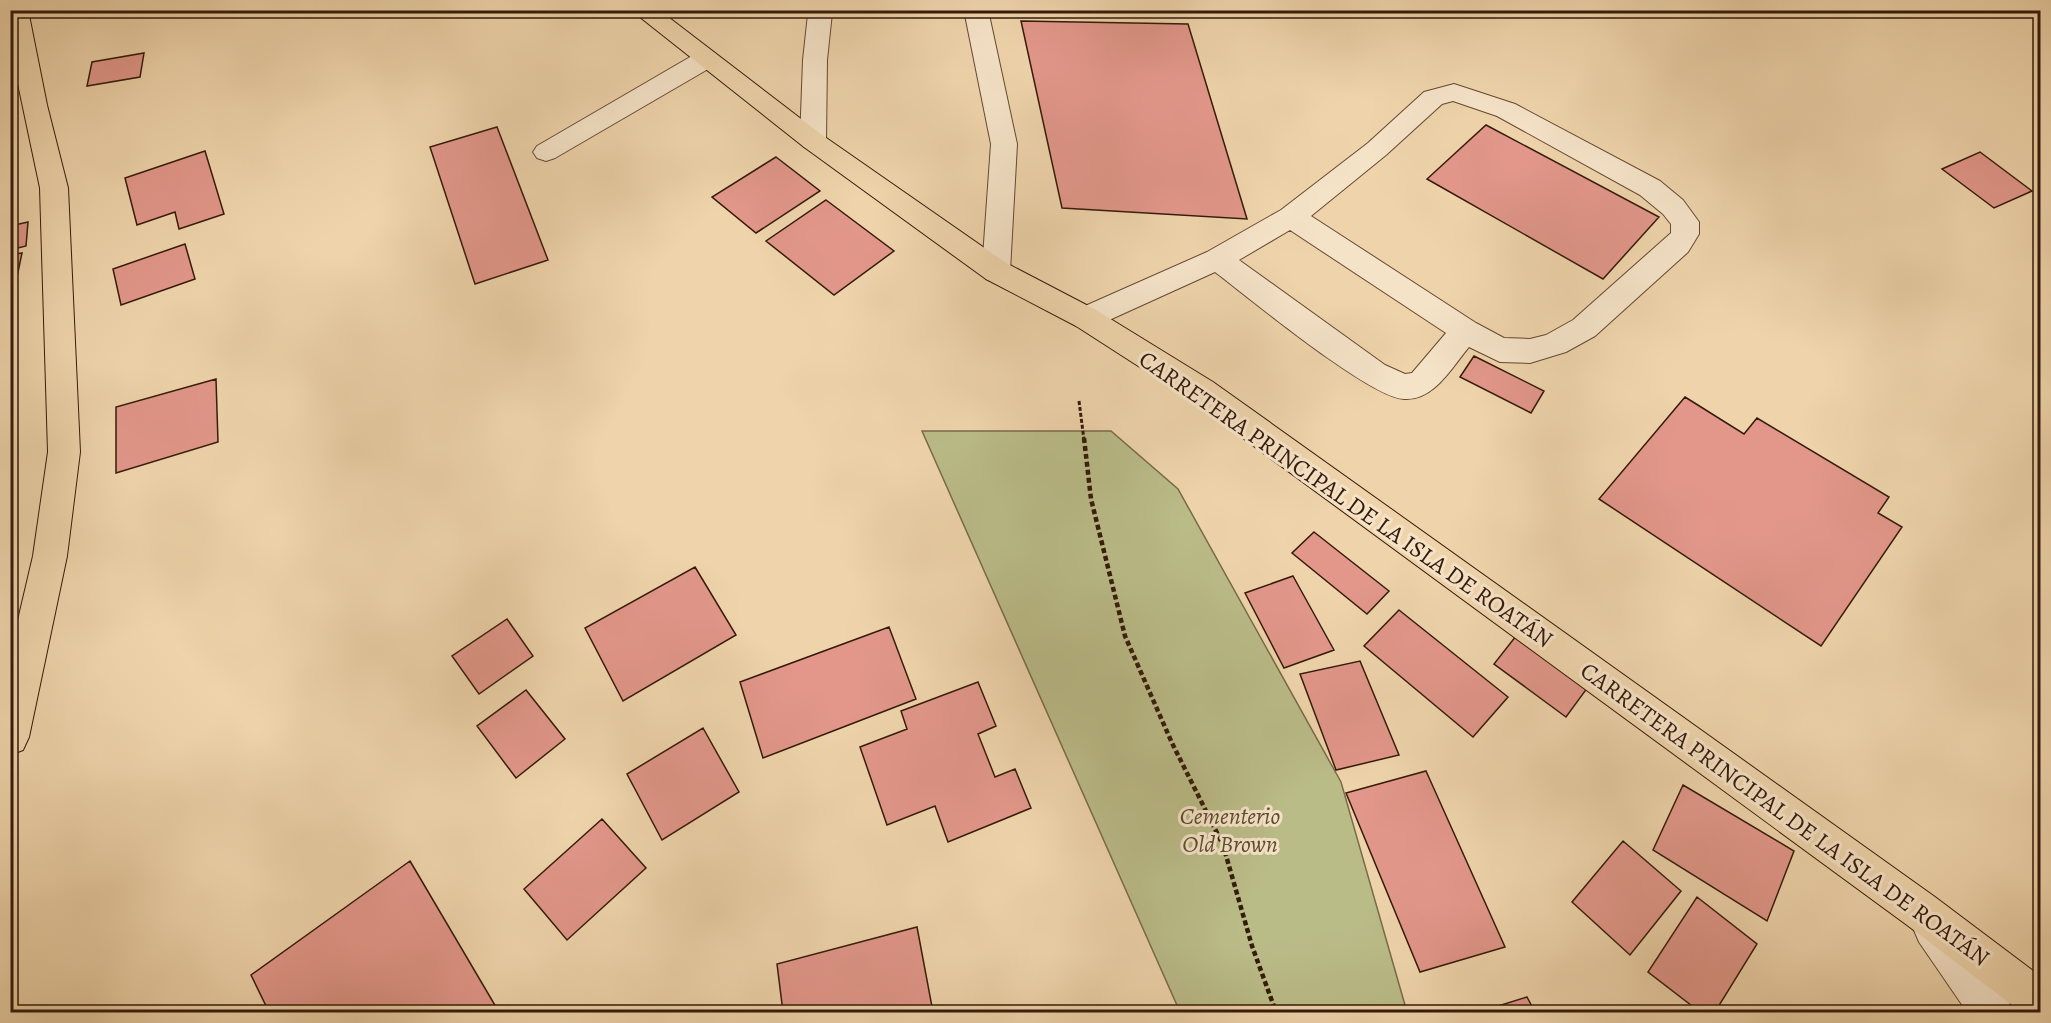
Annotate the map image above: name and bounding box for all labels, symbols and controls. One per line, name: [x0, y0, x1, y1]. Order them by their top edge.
street label: CARRETERA PRINCIPAL DE LA ISLA DE ROATÁN: [1133, 343, 1559, 655]
street label: CARRETERA PRINCIPAL DE LA ISLA DE ROATÁN: [1574, 655, 1996, 973]
park label: Cementerio Old Brown: [1180, 800, 1280, 860]

